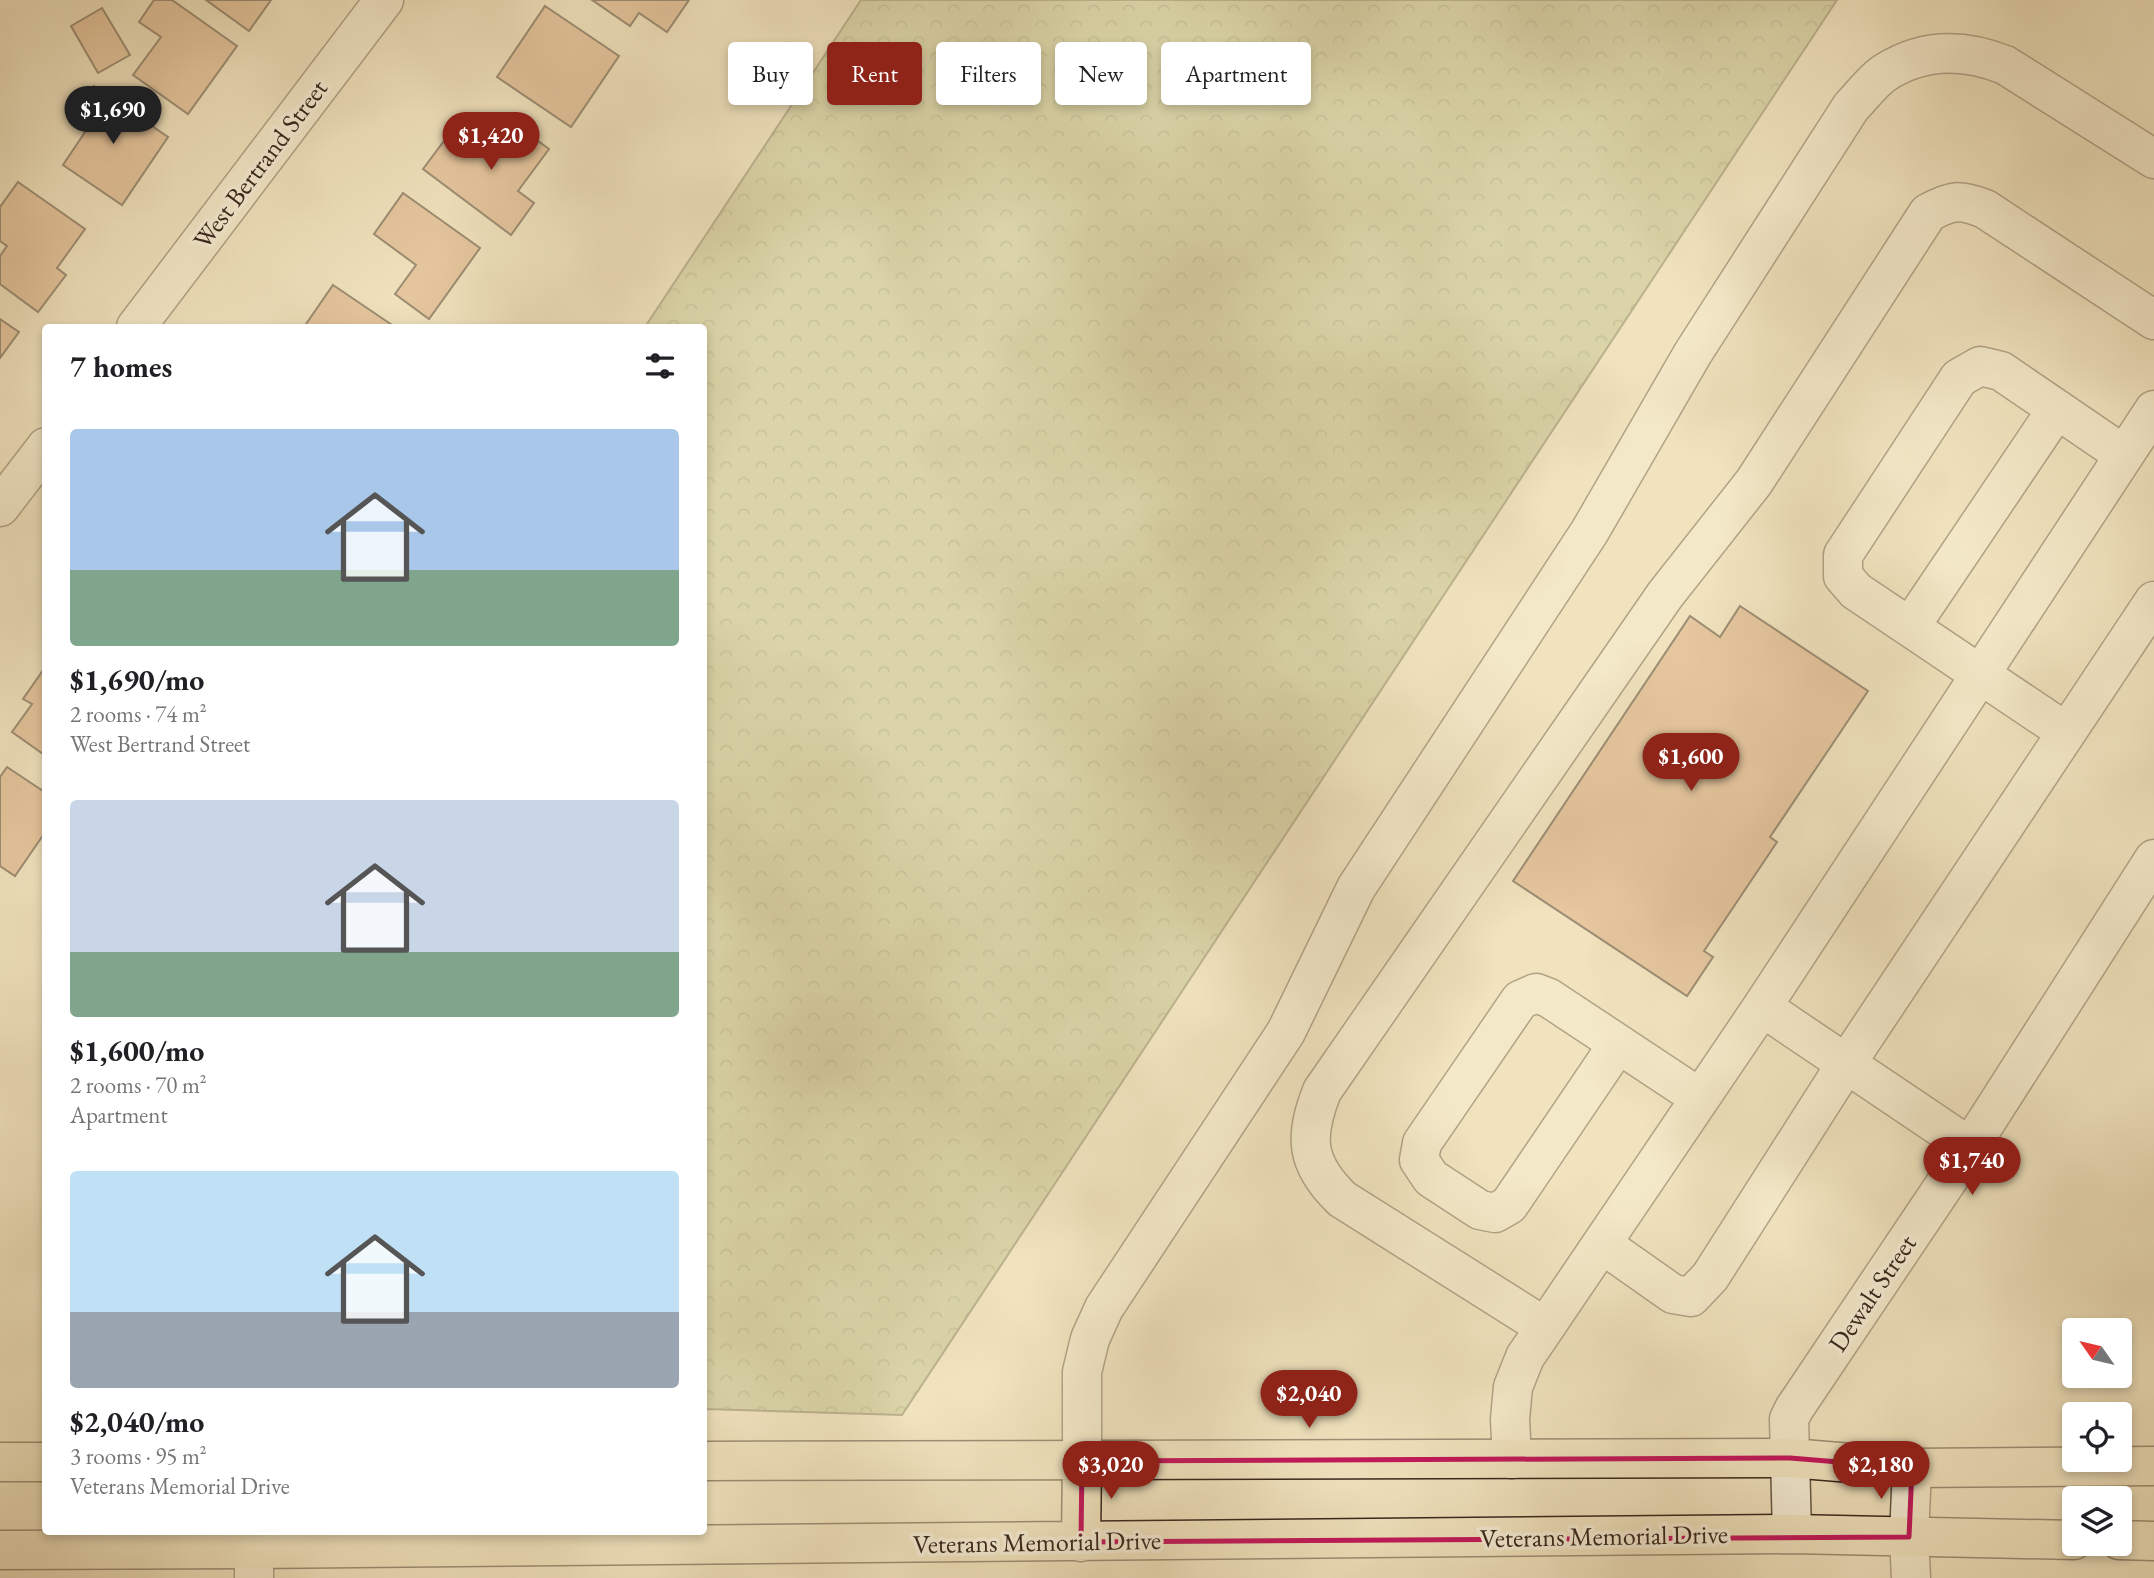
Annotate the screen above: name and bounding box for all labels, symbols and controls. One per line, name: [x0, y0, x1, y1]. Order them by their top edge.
chip: Buy: [728, 42, 813, 105]
chip: Rent: [827, 42, 922, 105]
chip: Filters: [936, 42, 1041, 105]
chip: New: [1055, 42, 1147, 105]
chip: Apartment: [1161, 42, 1311, 105]
street label: West Bertrand Street: [185, 72, 335, 256]
pin: $1,690: [56, 86, 170, 146]
text: $1,690: [81, 94, 145, 124]
pin: $1,420: [434, 113, 548, 172]
text: $1,420: [459, 120, 523, 150]
text: 7 homes: [70, 347, 172, 386]
icon: filters: [641, 347, 679, 385]
icon: home: [312, 474, 438, 600]
text: $1,690/mo: [70, 660, 204, 699]
text: 2 rooms · 74 m²: [70, 699, 207, 729]
text: West Bertrand Street: [70, 729, 250, 759]
pin: $1,600: [1634, 734, 1748, 793]
text: $1,600: [1659, 741, 1723, 771]
icon: home: [312, 845, 438, 971]
text: $1,600/mo: [70, 1031, 204, 1070]
text: 2 rooms · 70 m²: [70, 1070, 207, 1100]
text: Apartment: [70, 1100, 168, 1130]
pin: $1,740: [1915, 1138, 2029, 1197]
text: $1,740: [1940, 1145, 2004, 1175]
icon: home: [312, 1216, 438, 1342]
street label: Dewalt Street: [1820, 1228, 1924, 1358]
north arrow: [2062, 1318, 2132, 1388]
map controls: [2062, 1318, 2132, 1556]
pin: $2,040: [1252, 1370, 1366, 1430]
text: $2,040: [1277, 1378, 1341, 1408]
text: $2,040/mo: [70, 1402, 204, 1441]
button: locate: [2062, 1402, 2132, 1472]
text: 3 rooms · 95 m²: [70, 1441, 207, 1471]
pin: $3,020: [1054, 1442, 1168, 1501]
pin: $2,180: [1824, 1442, 1938, 1501]
text: $3,020: [1079, 1449, 1143, 1479]
text: $2,180: [1849, 1449, 1913, 1479]
text: Veterans Memorial Drive: [70, 1471, 290, 1501]
button: layers: [2062, 1486, 2132, 1556]
street label: Veterans Memorial Drive: [1480, 1517, 1728, 1555]
street label: Veterans Memorial Drive: [913, 1523, 1161, 1561]

